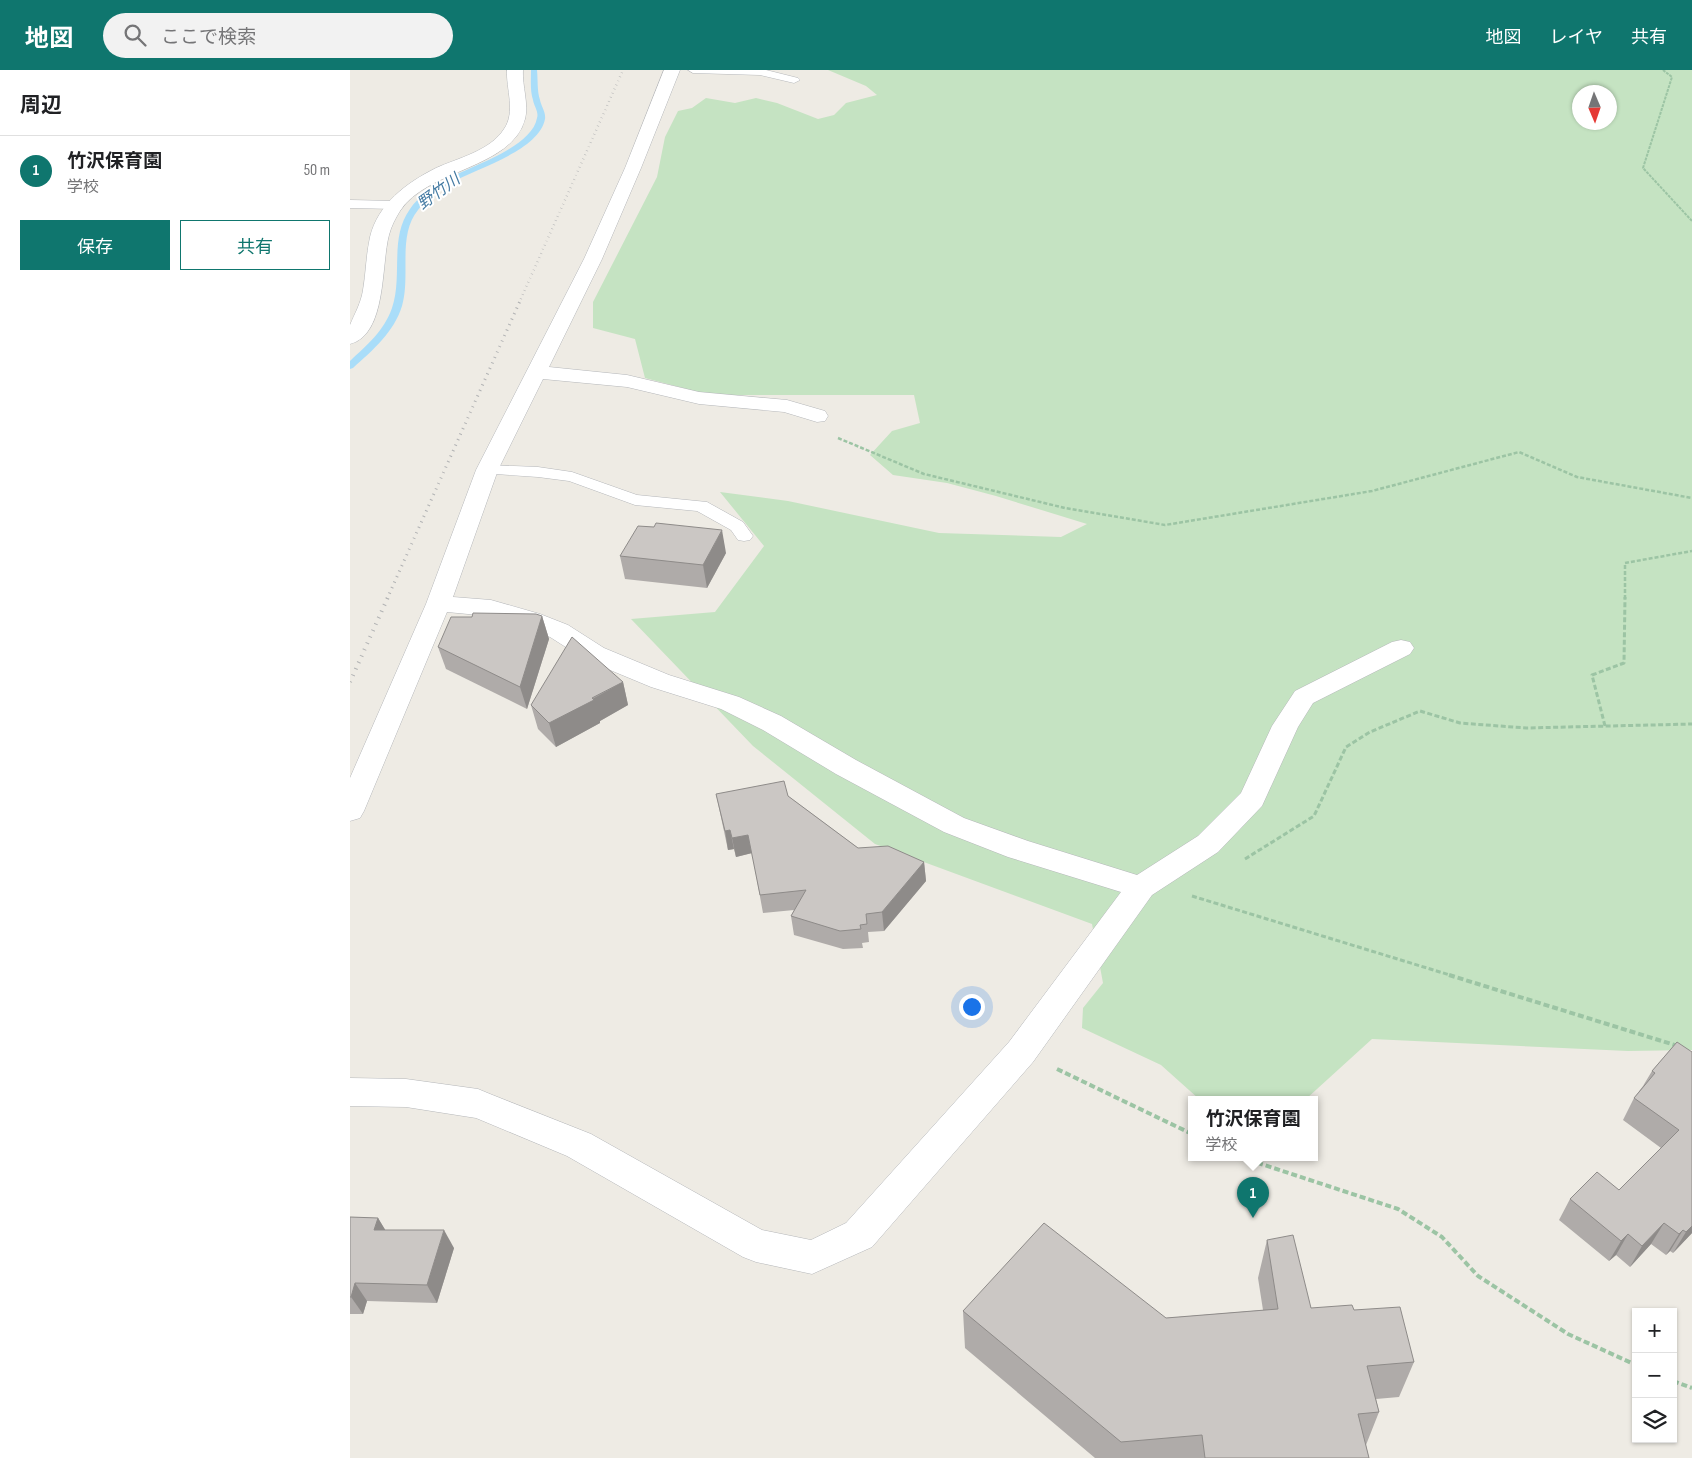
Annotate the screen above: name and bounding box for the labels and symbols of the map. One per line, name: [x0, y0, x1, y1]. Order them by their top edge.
north arrow: [1572, 85, 1617, 130]
water label: 野竹川: [414, 169, 466, 214]
your location: [959, 994, 985, 1020]
pin: 1: [1237, 1177, 1269, 1218]

